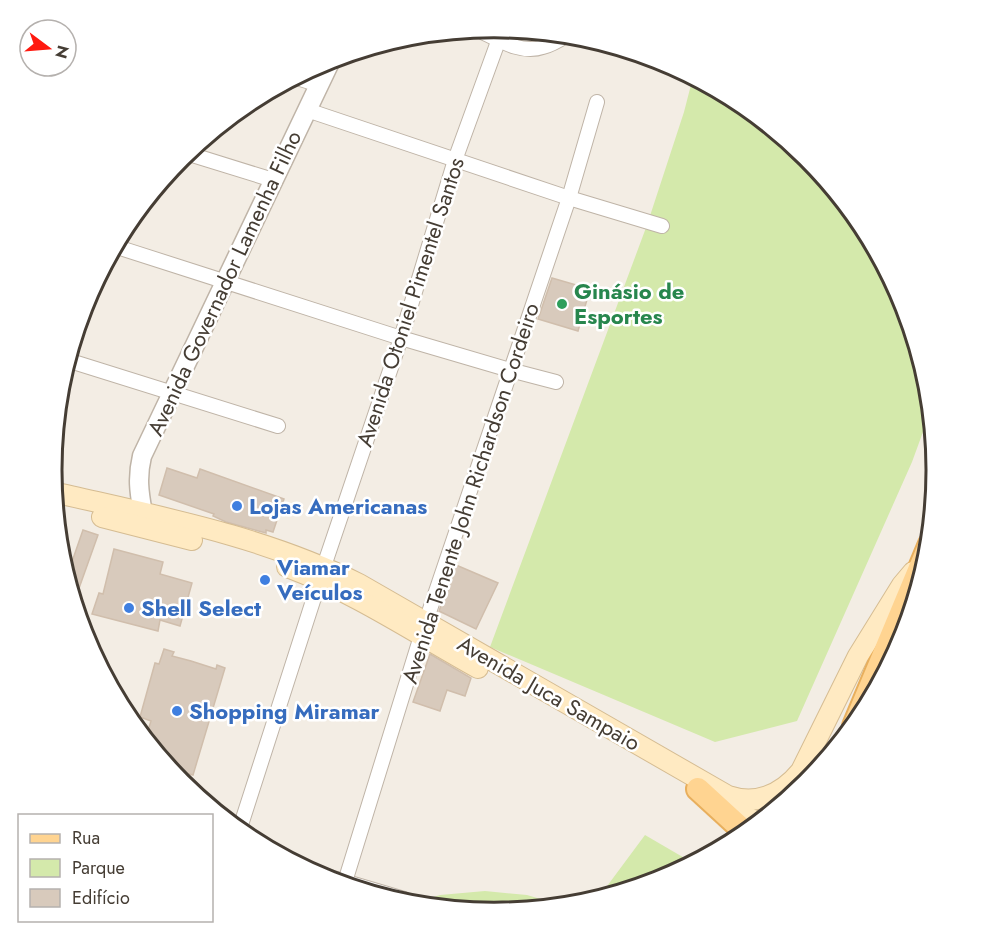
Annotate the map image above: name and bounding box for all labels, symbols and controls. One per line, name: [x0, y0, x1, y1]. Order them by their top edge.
north arrow: [18, 18, 78, 78]
text: N: [49, 43, 75, 61]
street label: Avenida Governador Lamenha Filho: [139, 125, 309, 441]
street label: Avenida Otoniel Pimentel Santos: [348, 153, 472, 451]
place label: Ginásio de Esportes: [574, 275, 684, 332]
marker: Ginásio de Esportes: [555, 297, 569, 311]
street label: Avenida Tenente John Richardson Cordeiro: [393, 299, 547, 687]
place label: Lojas Americanas: [249, 490, 427, 522]
marker: Lojas Americanas: [230, 499, 244, 513]
place label: Viamar Veículos: [276, 551, 363, 608]
marker: Viamar Veículos: [258, 573, 272, 587]
place label: Shell Select: [141, 592, 261, 624]
marker: Shell Select: [122, 601, 136, 615]
street label: Avenida Juca Sampaio: [452, 628, 646, 758]
place label: Shopping Miramar: [189, 695, 380, 727]
marker: Shopping Miramar: [170, 704, 184, 718]
legend: [18, 814, 213, 922]
text: Rua: [72, 825, 100, 851]
text: Parque: [72, 855, 125, 881]
text: Edifício: [72, 885, 130, 911]

